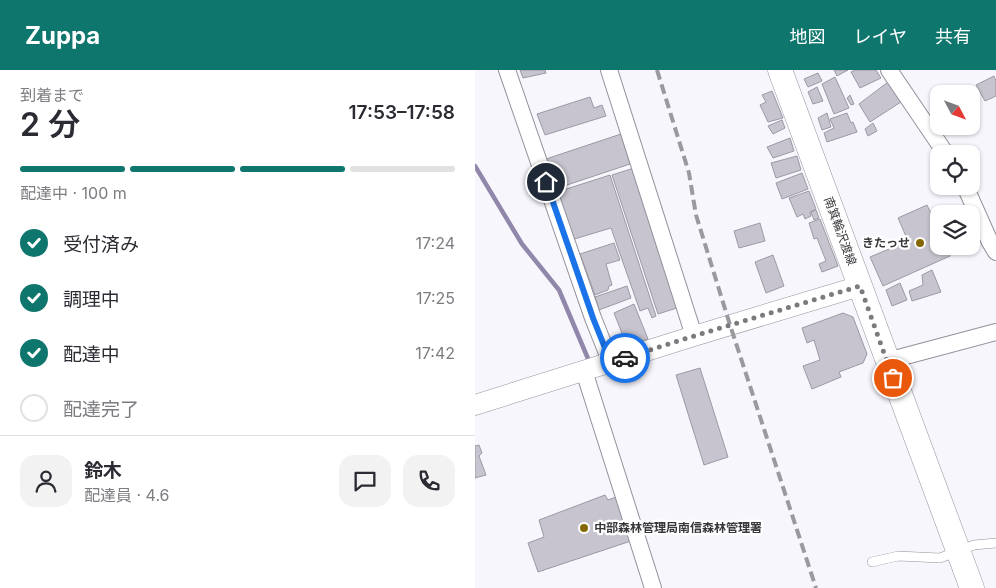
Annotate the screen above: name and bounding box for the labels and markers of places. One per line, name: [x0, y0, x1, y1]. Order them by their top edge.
pin: [525, 161, 567, 203]
place label: きたっせ: [862, 235, 910, 250]
marker: きたっせ: [914, 237, 926, 249]
pin: [872, 357, 914, 399]
place label: 中部森林管理局南信森林管理署: [594, 520, 762, 535]
marker: 中部森林管理局南信森林管理署: [578, 522, 590, 534]

